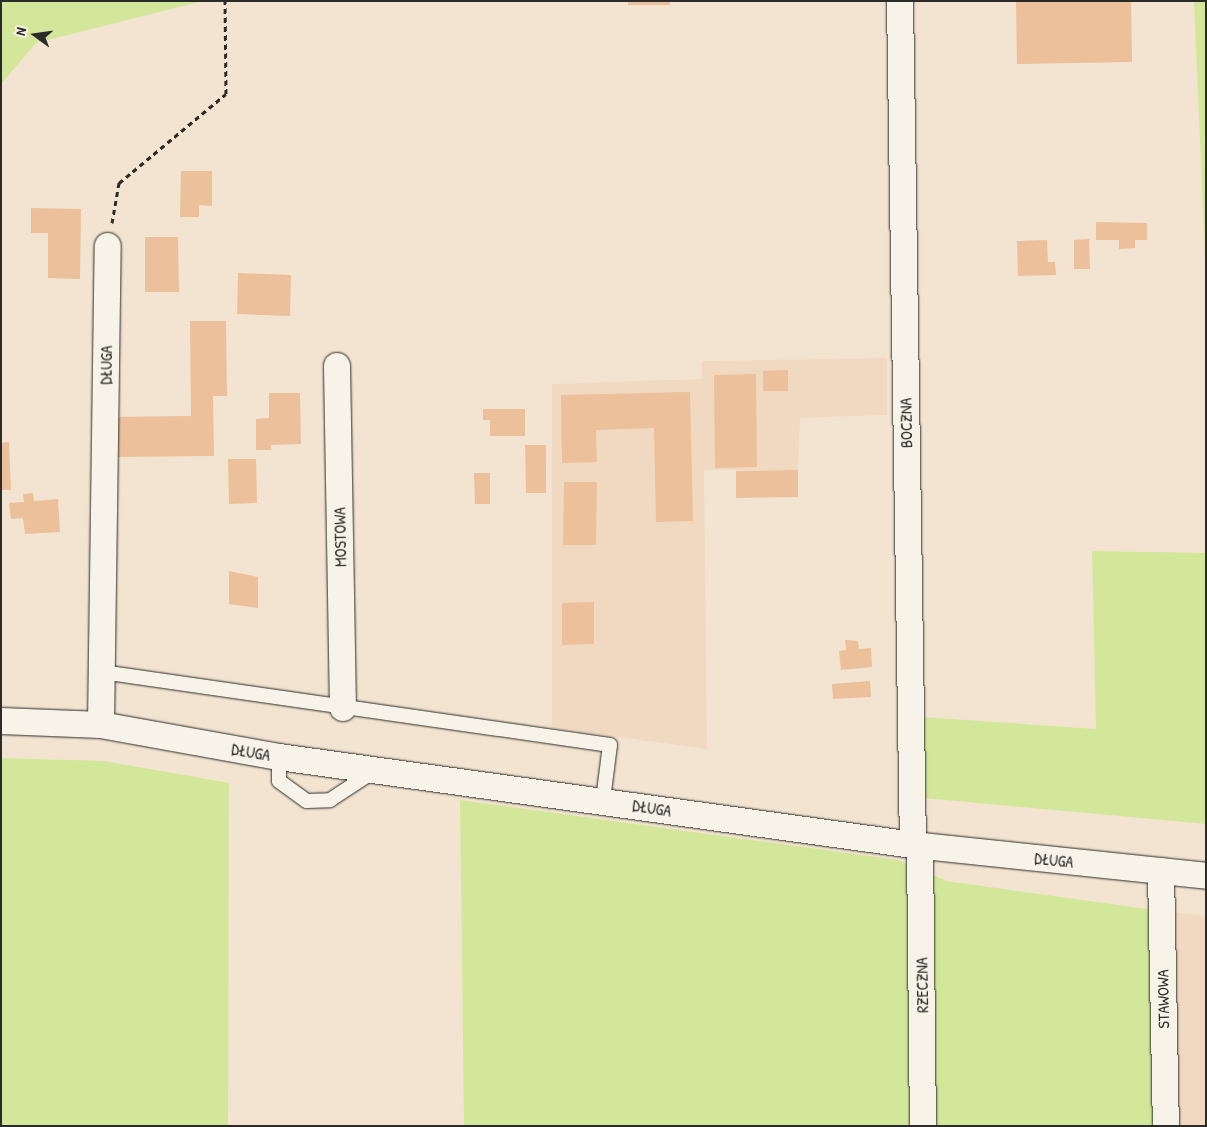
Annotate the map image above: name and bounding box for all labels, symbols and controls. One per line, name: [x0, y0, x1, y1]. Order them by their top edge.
north arrow: [10, 10, 60, 60]
text: N: [10, 25, 30, 37]
street label: DŁUGA: [96, 345, 116, 385]
street label: BOCZNA: [896, 398, 916, 448]
street label: MOSTOWA: [330, 507, 350, 567]
street label: DŁUGA: [230, 739, 272, 765]
street label: DŁUGA: [631, 795, 673, 821]
street label: DŁUGA: [1034, 848, 1074, 872]
street label: RZECZNA: [912, 957, 932, 1013]
street label: STAWOWA: [1153, 969, 1173, 1029]

